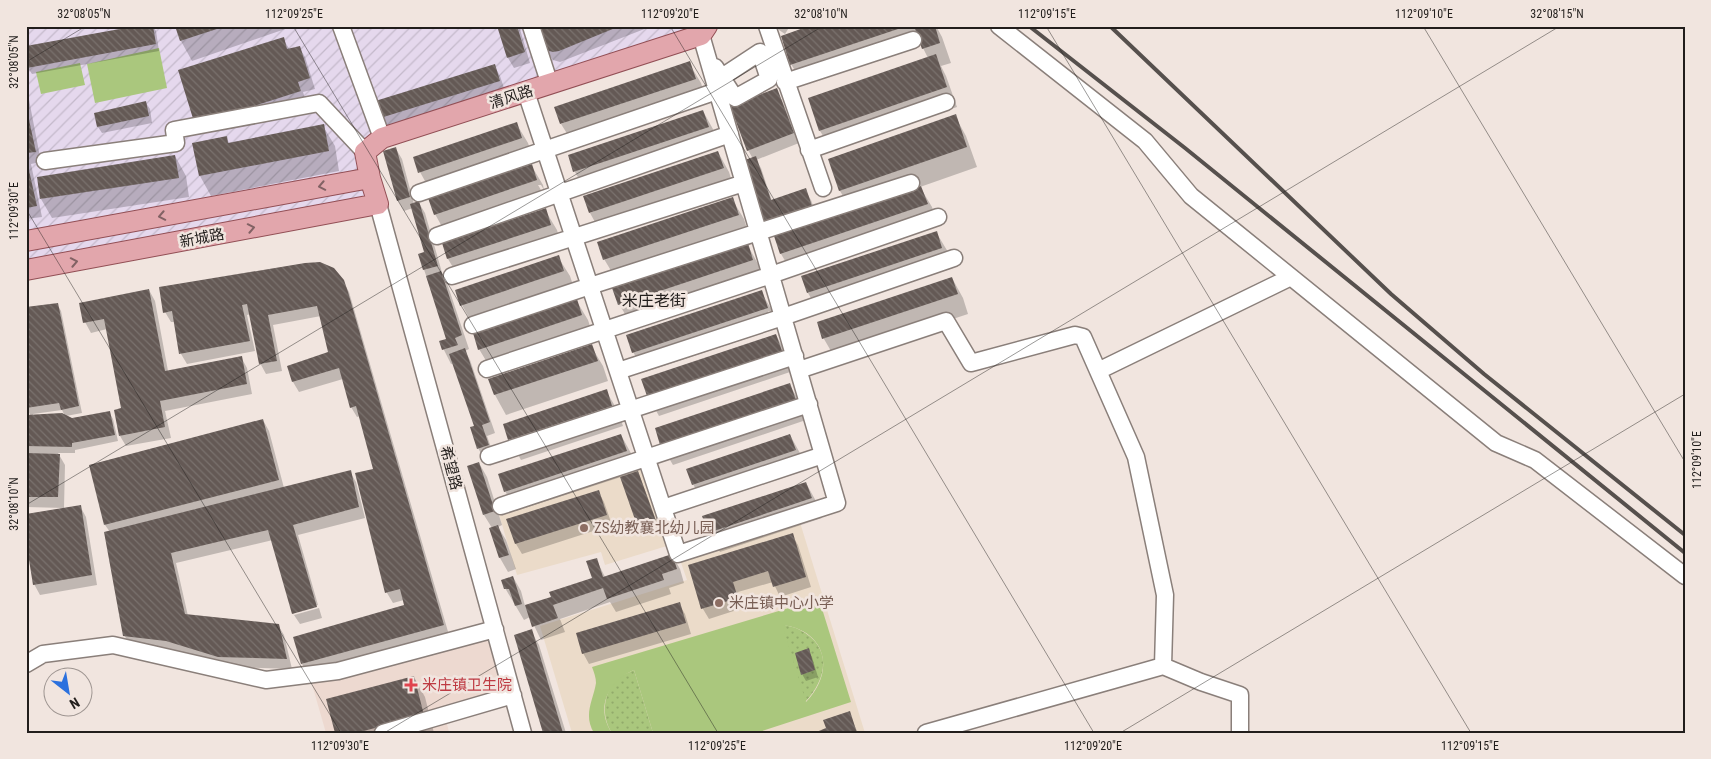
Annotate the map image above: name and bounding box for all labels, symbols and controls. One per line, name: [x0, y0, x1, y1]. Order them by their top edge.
text: 32°08'05"N: [57, 7, 111, 21]
text: 112°09'25"E: [265, 7, 323, 21]
text: 112°09'20"E: [641, 7, 699, 21]
text: 32°08'10"N: [794, 7, 848, 21]
text: 112°09'15"E: [1018, 7, 1076, 21]
text: 112°09'10"E: [1395, 7, 1453, 21]
text: 32°08'15"N: [1530, 7, 1584, 21]
text: 32°08'05"N: [7, 35, 21, 89]
street label: 清风路: [487, 81, 535, 113]
one-way arrow: [318, 181, 327, 191]
text: 112°09'30"E: [7, 182, 21, 240]
one-way arrow: [158, 211, 167, 221]
one-way arrow: [247, 224, 256, 234]
street label: 新城路: [178, 225, 226, 251]
one-way arrow: [70, 257, 79, 268]
district label: 米庄老街: [622, 291, 686, 310]
text: 112°09'10"E: [1690, 431, 1704, 489]
street label: 希望路: [436, 444, 466, 492]
text: 32°08'10"N: [7, 477, 21, 531]
place label: ZS幼教襄北幼儿园: [594, 519, 715, 537]
marker: ZS幼教襄北幼儿园: [578, 522, 590, 534]
place label: 米庄镇中心小学: [729, 594, 834, 612]
marker: 米庄镇中心小学: [713, 597, 725, 609]
north arrow: [42, 666, 92, 716]
place label: 米庄镇卫生院: [422, 676, 512, 694]
marker: 米庄镇卫生院: [404, 678, 418, 692]
text: N: [67, 694, 82, 712]
text: 112°09'30"E: [311, 739, 369, 753]
text: 112°09'25"E: [688, 739, 746, 753]
text: 112°09'20"E: [1064, 739, 1122, 753]
text: 112°09'15"E: [1441, 739, 1499, 753]

